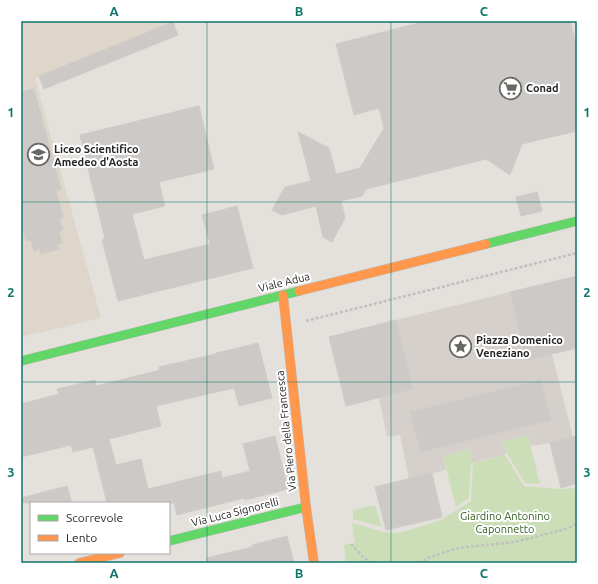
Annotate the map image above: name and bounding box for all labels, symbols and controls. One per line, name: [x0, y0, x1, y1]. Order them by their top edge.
text: A: [109, 4, 119, 18]
text: B: [295, 4, 304, 18]
text: C: [480, 4, 489, 18]
supermarket icon: Conad: [498, 75, 524, 101]
place label: Conad: [526, 82, 559, 94]
text: 1: [7, 105, 15, 119]
text: 1: [583, 105, 591, 119]
school or university icon: Liceo Scientifico Amedeo d'Aosta: [25, 142, 51, 168]
place label: Liceo Scientifico Amedeo d'Aosta: [54, 143, 139, 168]
street label: Viale Adua: [257, 270, 311, 294]
text: 2: [7, 285, 15, 299]
text: 2: [583, 285, 591, 299]
place icon: Piazza Domenico Veneziano: [447, 333, 473, 359]
place label: Piazza Domenico Veneziano: [476, 334, 563, 359]
street label: Via Piero della Francesca: [274, 370, 298, 492]
text: 3: [7, 465, 15, 479]
text: 3: [583, 465, 591, 479]
street label: Via Luca Signorelli: [190, 495, 280, 529]
legend: [30, 502, 170, 554]
park label: Giardino Antonino Caponnetto: [460, 510, 550, 535]
text: Scorrevole: [66, 511, 123, 524]
text: Lento: [66, 531, 97, 544]
text: A: [109, 566, 119, 580]
text: B: [295, 566, 304, 580]
text: C: [480, 566, 489, 580]

